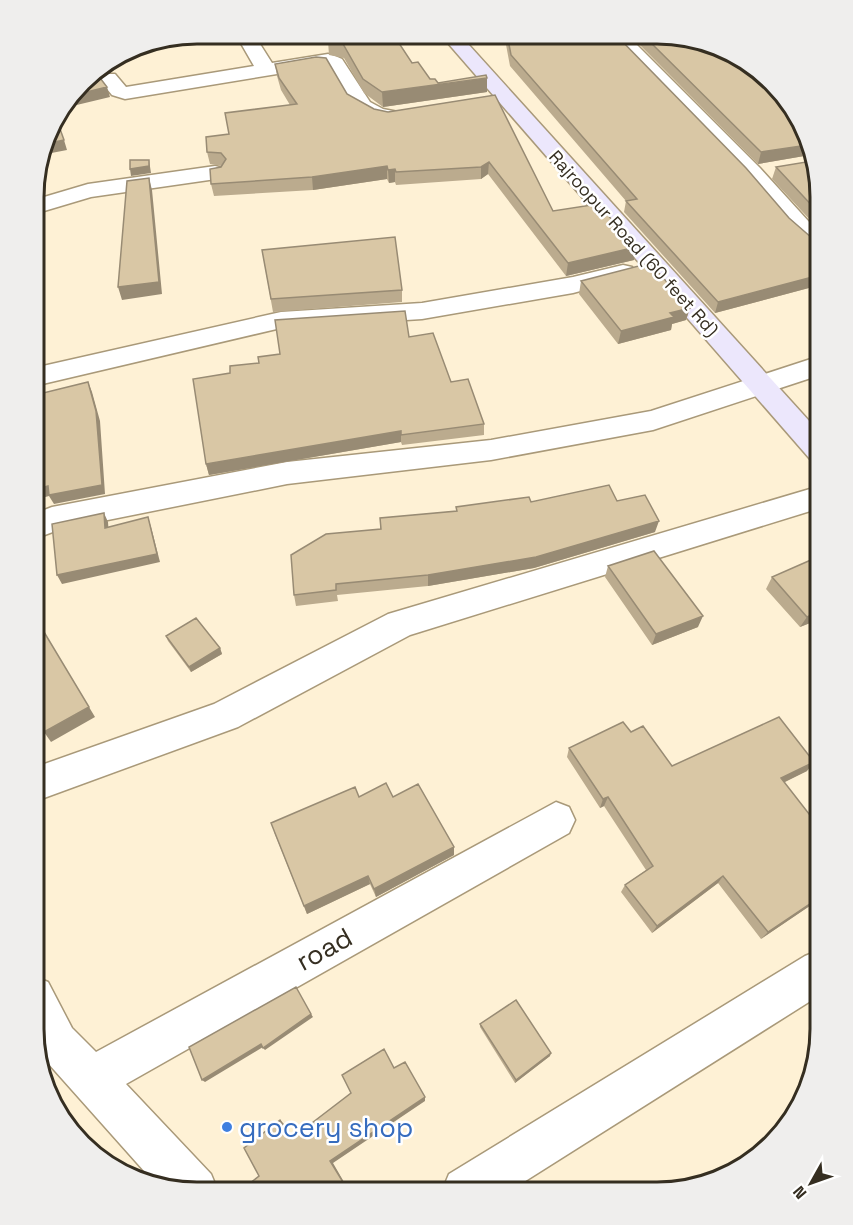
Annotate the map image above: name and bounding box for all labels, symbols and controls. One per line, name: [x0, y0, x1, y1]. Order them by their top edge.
street label: Rajroopur Road (60 feet Rd): [544, 145, 724, 341]
street label: road: [290, 919, 358, 979]
place label: grocery shop: [239, 1110, 413, 1145]
marker: grocery shop: [220, 1120, 234, 1134]
north arrow: [781, 1153, 841, 1213]
text: N: [788, 1181, 811, 1203]

